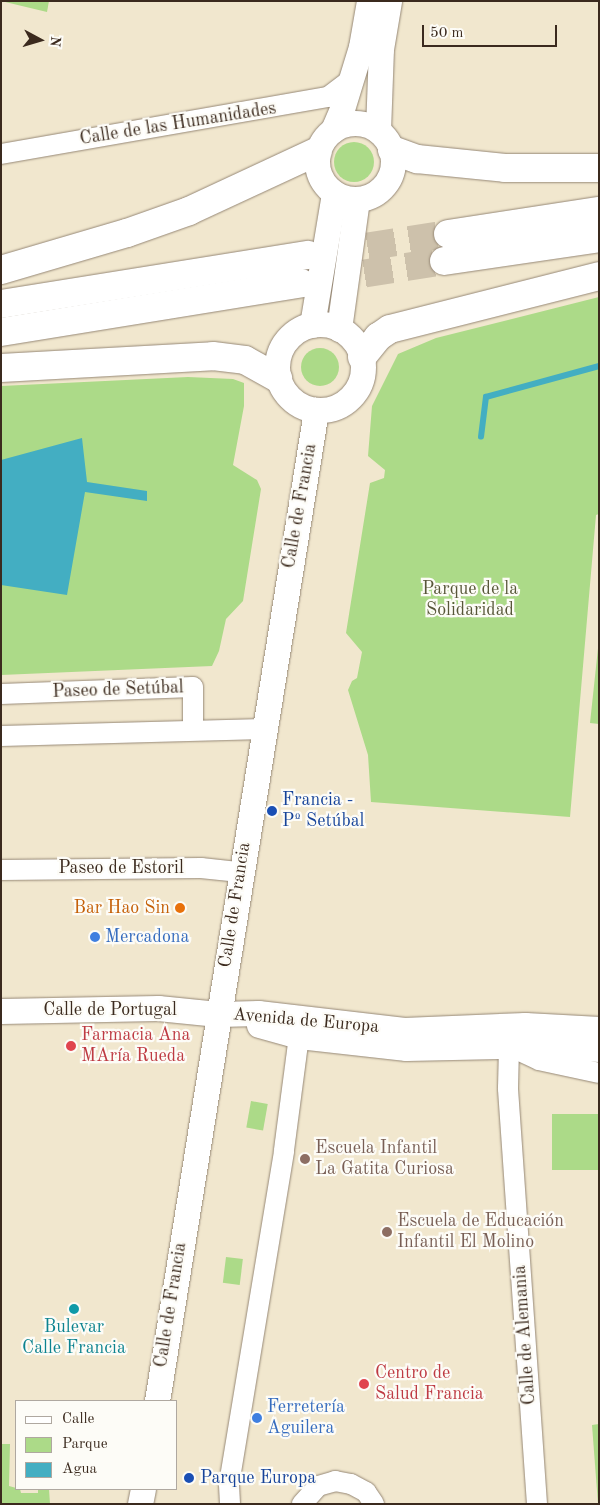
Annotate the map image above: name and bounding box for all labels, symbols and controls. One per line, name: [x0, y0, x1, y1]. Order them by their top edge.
north arrow: [15, 15, 65, 65]
scale bar: [425, 15, 560, 47]
text: 50 m: [430, 26, 464, 41]
text: N: [47, 36, 62, 48]
street label: Calle de las Humanidades: [78, 98, 278, 150]
street label: Calle de Francia: [278, 442, 322, 570]
park label: Parque de la Solidaridad: [422, 579, 518, 622]
street label: Paseo de Setúbal: [52, 677, 184, 703]
place label: Francia - Pº Setúbal: [282, 790, 364, 832]
marker: Francia - Pº Setúbal: [266, 805, 278, 817]
street label: Calle de Francia: [214, 841, 256, 969]
street label: Paseo de Estoril: [58, 857, 184, 879]
place label: Bar Hao Sin: [73, 897, 170, 919]
marker: Bar Hao Sin: [174, 902, 186, 914]
place label: Mercadona: [105, 926, 189, 948]
marker: Mercadona: [89, 931, 101, 943]
street label: Calle de Portugal: [43, 999, 177, 1021]
street label: Avenida de Europa: [232, 1004, 380, 1038]
place label: Farmacia Ana MAría Rueda: [81, 1025, 190, 1068]
marker: Farmacia Ana MAría Rueda: [65, 1040, 77, 1052]
place label: Escuela Infantil La Gatita Curiosa: [315, 1138, 454, 1180]
marker: Escuela Infantil La Gatita Curiosa: [299, 1153, 311, 1165]
place label: Escuela de Educación Infantil El Molino: [397, 1211, 564, 1254]
marker: Escuela de Educación Infantil El Molino: [381, 1226, 393, 1238]
street label: Calle de Francia: [150, 1241, 192, 1369]
street label: Calle de Alemania: [509, 1264, 541, 1406]
marker: Bulevar Calle Francia: [68, 1303, 80, 1315]
place label: Bulevar Calle Francia: [22, 1317, 126, 1360]
place label: Centro de Salud Francia: [375, 1363, 484, 1406]
marker: Centro de Salud Francia: [357, 1377, 371, 1391]
place label: Ferretería Aguilera: [267, 1397, 345, 1440]
legend: [15, 1400, 178, 1490]
text: Calle: [62, 1412, 94, 1427]
marker: Ferretería Aguilera: [251, 1412, 263, 1424]
text: Parque: [62, 1437, 108, 1452]
text: Agua: [62, 1462, 97, 1477]
place label: Parque Europa: [200, 1467, 316, 1489]
marker: Parque Europa: [182, 1471, 196, 1485]

